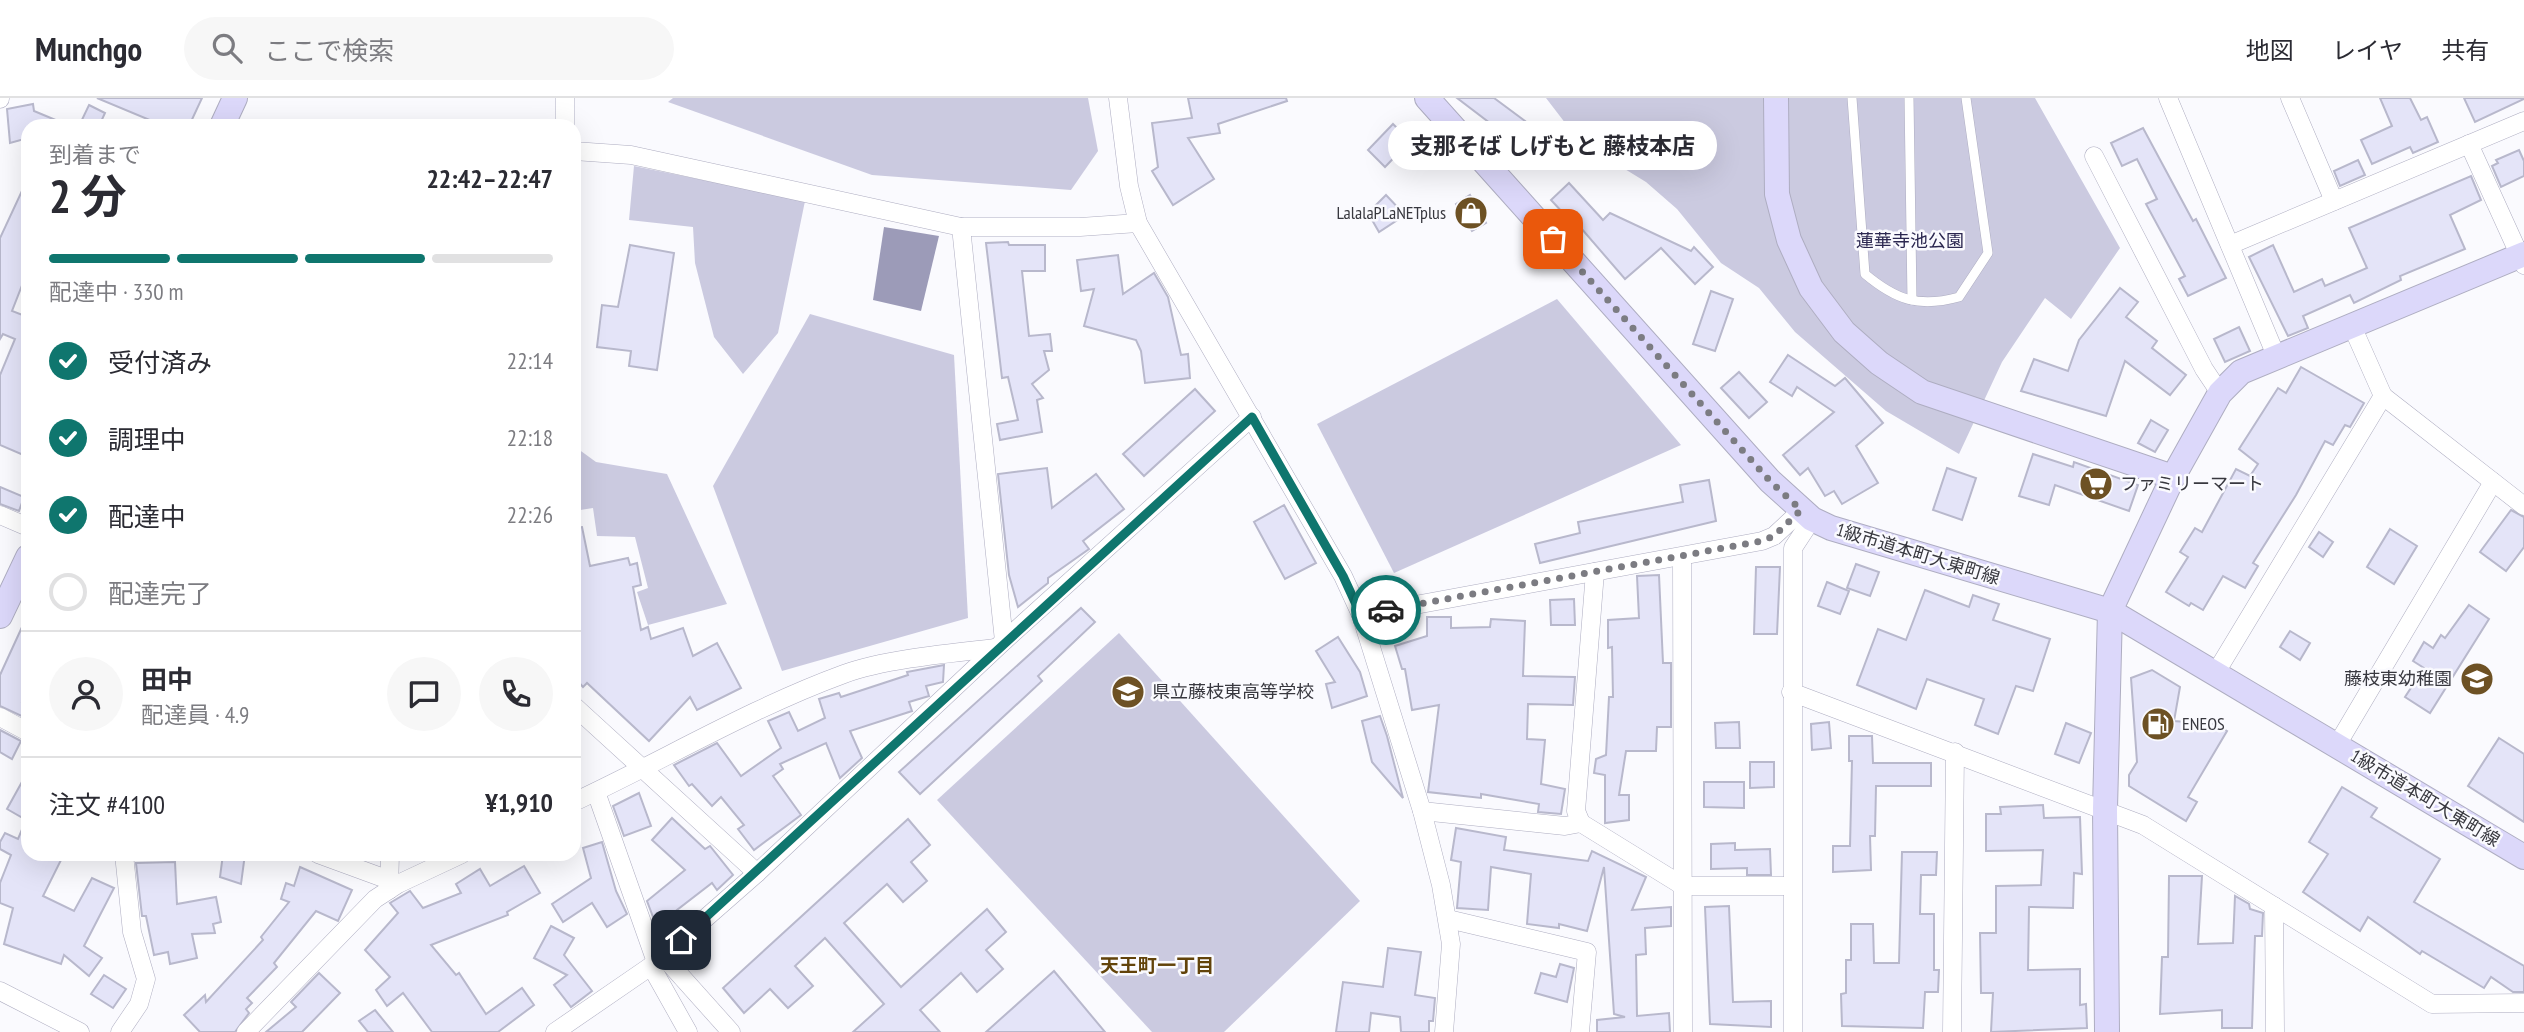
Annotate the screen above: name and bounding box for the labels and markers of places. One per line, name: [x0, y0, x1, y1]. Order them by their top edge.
callout: 支那そば しげもと 藤枝本店: [1388, 120, 1718, 169]
shop icon: LalalaPLaNETplus: [1452, 194, 1490, 232]
place label: LalalaPLaNETplus: [1336, 201, 1446, 224]
pin: [1523, 209, 1583, 269]
supermarket icon: ファミリーマート: [2077, 465, 2115, 503]
place label: ファミリーマート: [2120, 472, 2264, 495]
school or university icon: 藤枝東幼稚園: [2458, 660, 2496, 698]
place label: 藤枝東幼稚園: [2344, 667, 2452, 690]
school or university icon: 県立藤枝東高等学校: [1109, 673, 1147, 711]
place label: 県立藤枝東高等学校: [1152, 680, 1314, 703]
fuel station icon: ENEOS: [2139, 705, 2177, 743]
place label: ENEOS: [2182, 712, 2225, 735]
pin: [651, 910, 711, 970]

